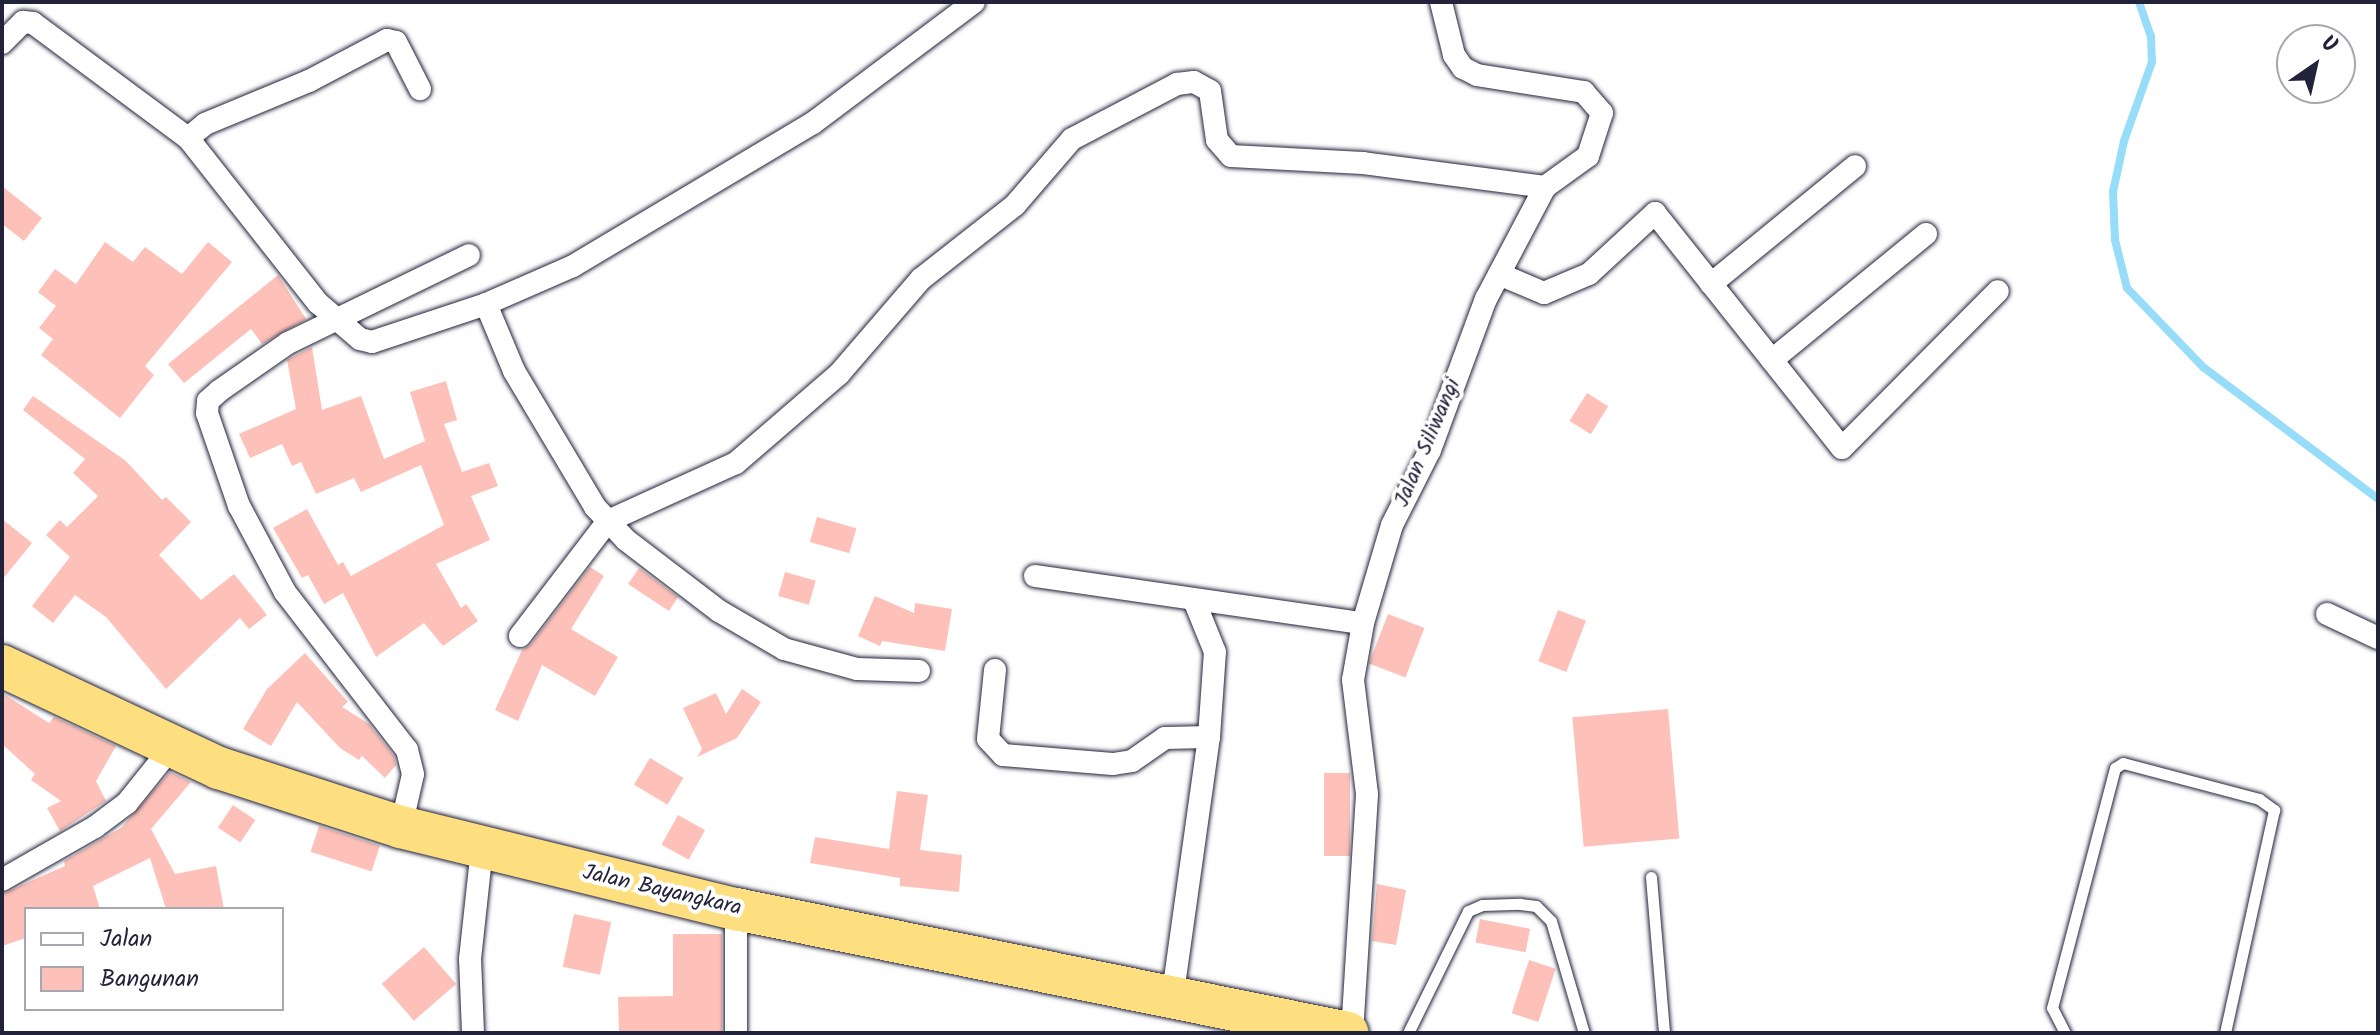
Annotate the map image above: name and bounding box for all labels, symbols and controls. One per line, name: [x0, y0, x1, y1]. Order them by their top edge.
north arrow: [2276, 24, 2356, 104]
text: U: [2313, 27, 2344, 64]
street label: Jalan Siliwangi: [1389, 375, 1467, 511]
street label: Jalan Bayangkara: [580, 860, 744, 922]
legend: [24, 907, 284, 1011]
text: Jalan: [100, 920, 152, 959]
text: Bangunan: [100, 960, 199, 999]

